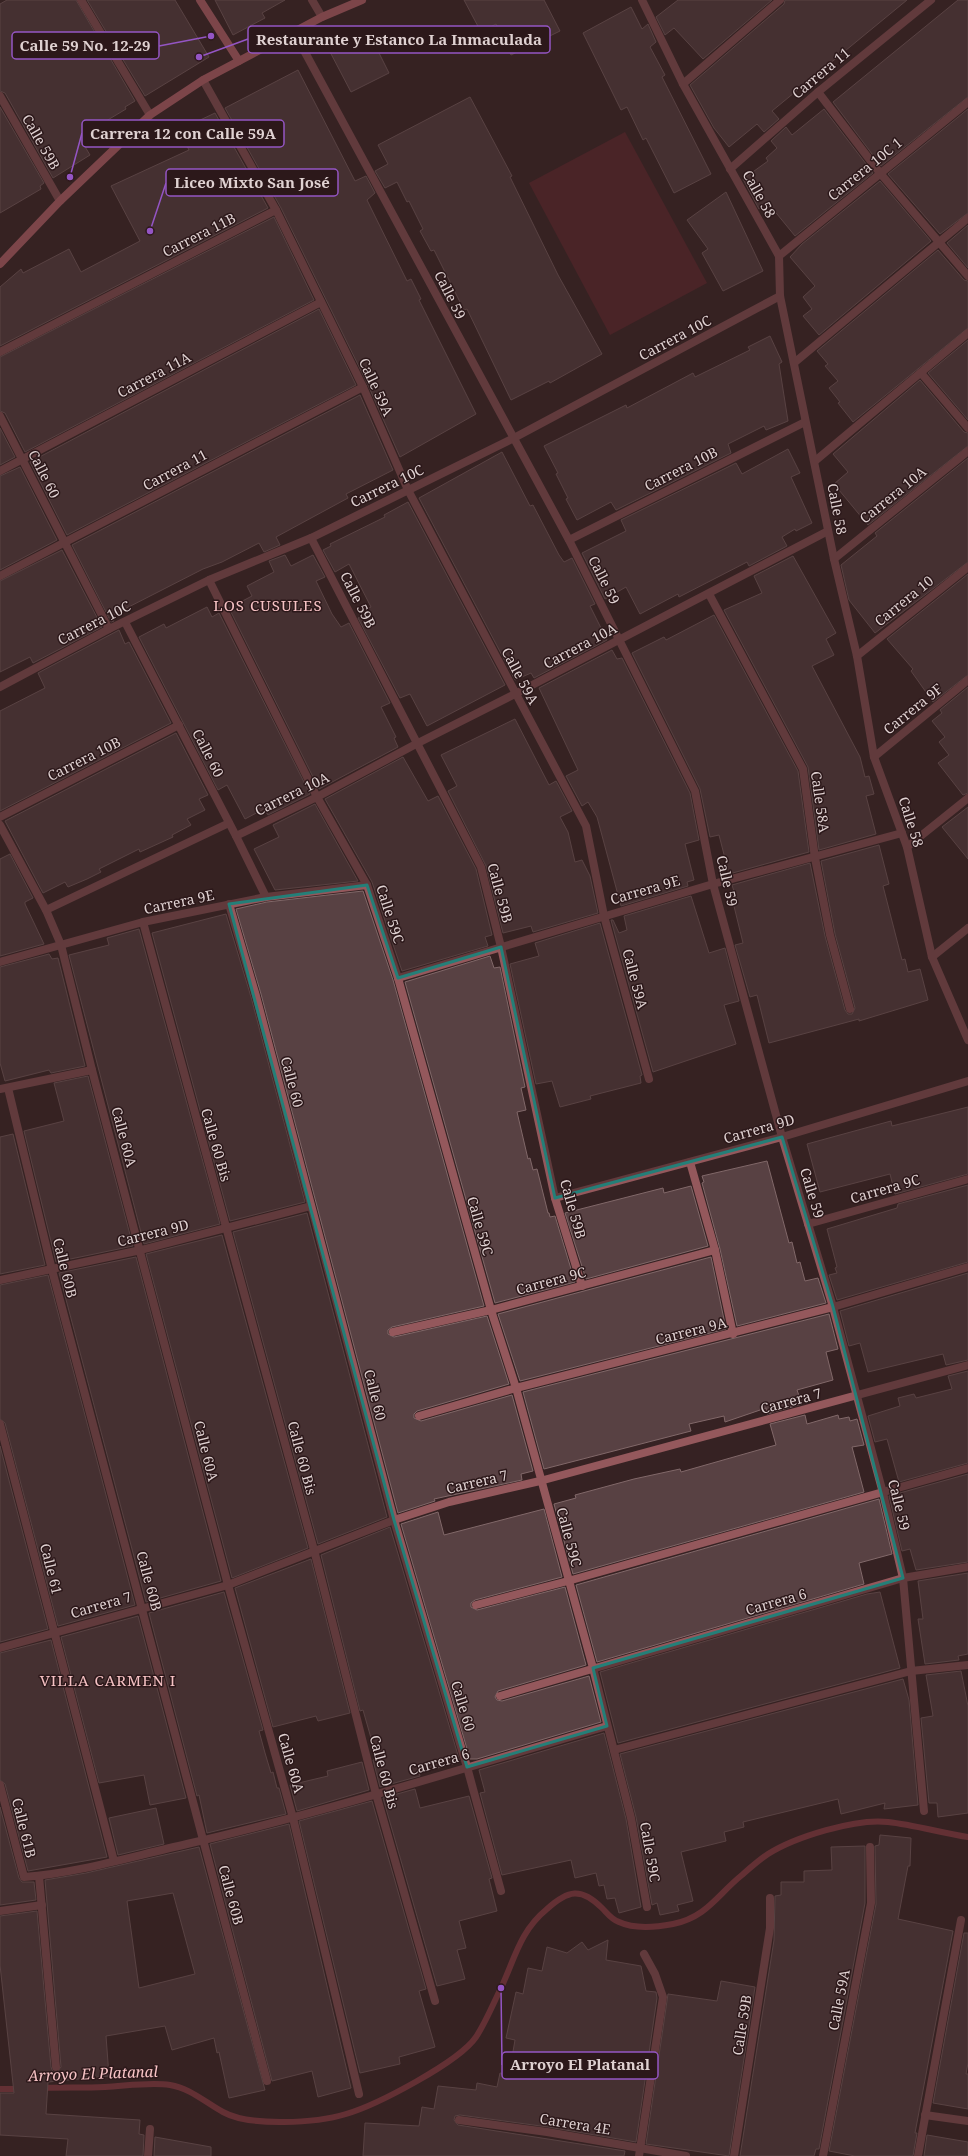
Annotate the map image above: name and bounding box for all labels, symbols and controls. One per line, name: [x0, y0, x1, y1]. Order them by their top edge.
callout: Restaurante y Estanco La Inmaculada: [248, 26, 550, 53]
text: Restaurante y Estanco La Inmaculada: [256, 29, 542, 49]
callout: Calle 59 No. 12-29: [12, 32, 159, 59]
text: Calle 59 No. 12-29: [20, 35, 150, 55]
street label: Carrera 11: [788, 43, 854, 103]
street label: Calle 59B: [18, 111, 65, 173]
callout: Carrera 12 con Calle 59A: [82, 120, 284, 147]
text: Carrera 12 con Calle 59A: [90, 123, 277, 143]
street label: Carrera 10C 1: [823, 133, 906, 205]
street label: Calle 58: [739, 166, 780, 221]
callout: Liceo Mixto San José: [166, 169, 338, 196]
text: Liceo Mixto San José: [174, 172, 330, 192]
street label: Carrera 11B: [159, 208, 239, 261]
street label: Calle 59: [430, 267, 471, 322]
street label: Carrera 10C: [635, 310, 715, 365]
street label: Carrera 11A: [114, 347, 194, 402]
street label: Calle 59A: [355, 355, 398, 419]
street label: Carrera 10B: [641, 442, 721, 495]
street label: Carrera 11: [139, 445, 210, 495]
street label: Calle 60: [24, 446, 65, 501]
street label: Carrera 10C: [347, 459, 427, 511]
street label: Carrera 10A: [855, 462, 930, 527]
street label: Calle 58: [823, 482, 852, 536]
street label: Calle 59: [584, 552, 625, 607]
street label: Calle 59B: [336, 568, 381, 631]
street label: Carrera 10: [870, 571, 937, 630]
district label: LOS CUSULES: [213, 595, 323, 615]
street label: Carrera 10C: [54, 596, 134, 649]
street label: Carrera 10A: [540, 618, 620, 673]
street label: Calle 59A: [498, 644, 543, 708]
street label: Carrera 9F: [879, 679, 946, 738]
street label: Calle 60: [188, 725, 229, 780]
street label: Carrera 10B: [44, 732, 124, 785]
street label: Carrera 10A: [251, 767, 332, 820]
street label: Calle 58A: [807, 770, 834, 834]
street label: Calle 58: [894, 794, 929, 850]
street label: Calle 59: [712, 853, 743, 908]
street label: Calle 59B: [483, 861, 518, 925]
street label: Carrera 9E: [608, 870, 682, 909]
street label: Calle 59C: [372, 882, 409, 946]
street label: Carrera 9E: [142, 885, 216, 918]
street label: Calle 59A: [618, 947, 653, 1011]
street label: Calle 60: [277, 1054, 308, 1110]
street label: Calle 60A: [107, 1105, 142, 1169]
street label: Calle 60 Bis: [197, 1106, 236, 1184]
street label: Carrera 9D: [721, 1109, 797, 1148]
street label: Calle 59: [796, 1165, 829, 1220]
street label: Carrera 9C: [848, 1169, 922, 1207]
street label: Calle 59B: [556, 1177, 591, 1241]
street label: Calle 59C: [463, 1194, 498, 1258]
street label: Carrera 9D: [115, 1214, 191, 1251]
street label: Calle 60B: [49, 1236, 82, 1300]
street label: Carrera 9C: [514, 1262, 588, 1299]
street label: Carrera 9A: [653, 1312, 729, 1349]
street label: Calle 60: [360, 1367, 391, 1423]
street label: Carrera 7: [758, 1383, 824, 1418]
street label: Calle 60A: [190, 1419, 223, 1483]
street label: Calle 60 Bis: [284, 1419, 321, 1497]
street label: Carrera 7: [444, 1465, 510, 1498]
street label: Calle 59: [884, 1477, 915, 1532]
street label: Calle 59C: [552, 1505, 587, 1569]
street label: Calle 61: [36, 1541, 67, 1596]
street label: Calle 60B: [132, 1549, 167, 1613]
street label: Carrera 6: [743, 1584, 809, 1619]
street label: Carrera 7: [68, 1587, 134, 1622]
district label: VILLA CARMEN I: [40, 1670, 176, 1690]
street label: Calle 60: [447, 1678, 480, 1734]
street label: Calle 60A: [274, 1731, 309, 1795]
street label: Calle 60 Bis: [366, 1733, 403, 1811]
street label: Carrera 6: [406, 1744, 472, 1779]
street label: Calle 61B: [8, 1796, 41, 1860]
street label: Calle 59C: [636, 1820, 665, 1884]
street label: Calle 60B: [214, 1863, 249, 1927]
street label: Calle 59A: [823, 1968, 854, 2032]
street label: Calle 59B: [727, 1993, 756, 2057]
callout: Arroyo El Platanal: [502, 2052, 658, 2079]
text: Arroyo El Platanal: [510, 2054, 651, 2074]
water label: Arroyo El Platanal: [27, 2061, 159, 2085]
street label: Carrera 4E: [538, 2109, 612, 2139]

